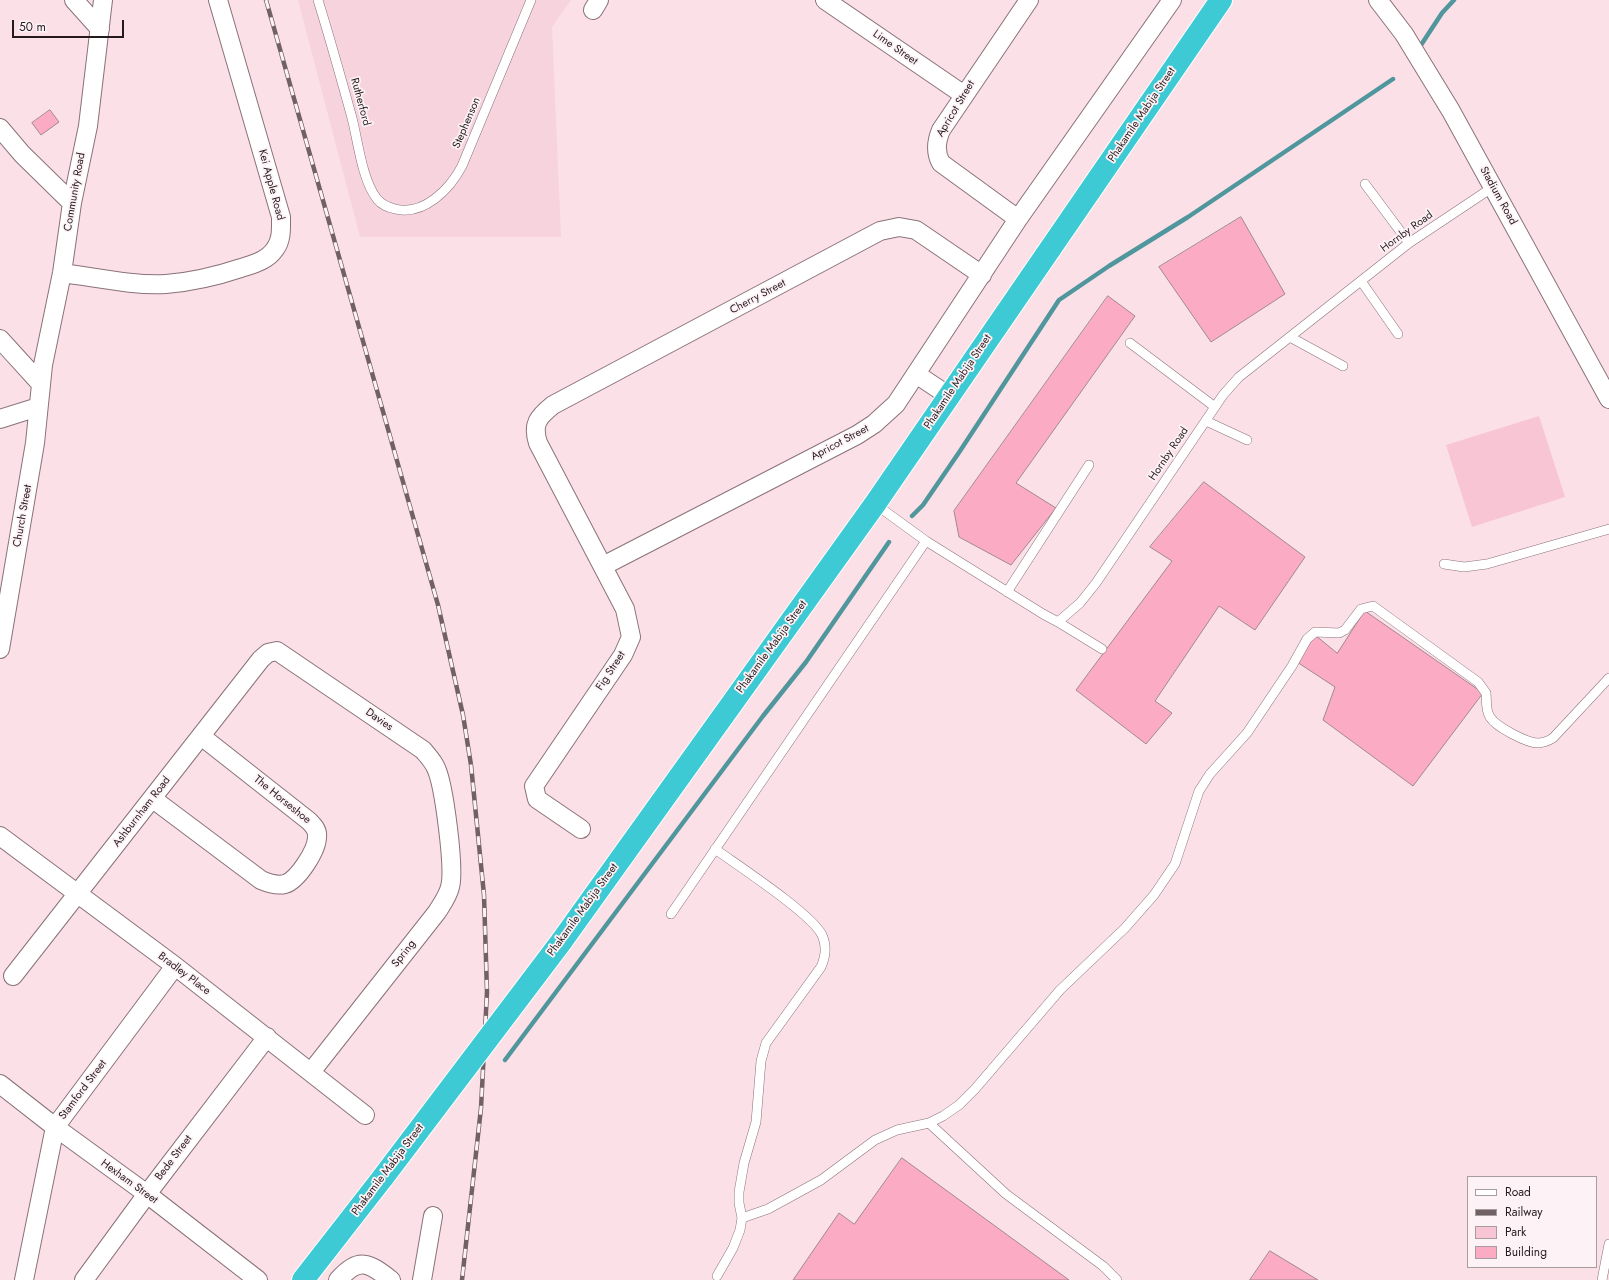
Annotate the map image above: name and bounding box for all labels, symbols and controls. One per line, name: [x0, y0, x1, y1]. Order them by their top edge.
scale bar: [14, 12, 126, 38]
text: 50 m: [19, 18, 46, 36]
street label: Lime Street: [870, 28, 920, 68]
street label: Phakamile Mabija Street: [1105, 65, 1179, 165]
street label: Rutherford: [347, 77, 373, 127]
street label: Apricot Street: [934, 78, 978, 140]
street label: Stephenson: [450, 96, 484, 150]
street label: Kei Apple Road: [255, 148, 287, 222]
street label: Community Road: [62, 152, 88, 232]
street label: Stadium Road: [1477, 165, 1519, 227]
street label: Hornby Road: [1378, 209, 1436, 255]
street label: Cherry Street: [728, 277, 788, 317]
street label: Phakamile Mabija Street: [921, 332, 995, 432]
street label: Apricot Street: [809, 422, 871, 464]
street label: Hornby Road: [1146, 425, 1192, 483]
street label: Church Street: [11, 484, 35, 548]
street label: Phakamile Mabija Street: [734, 598, 810, 696]
street label: Fig Street: [593, 649, 629, 693]
street label: Davies: [363, 706, 395, 734]
street label: The Horseshoe: [251, 773, 313, 827]
street label: Ashburnham Road: [110, 774, 174, 850]
street label: Phakamile Mabija Street: [545, 861, 621, 959]
street label: Spring: [389, 938, 419, 970]
street label: Bradley Place: [155, 950, 213, 998]
street label: Stamford Street: [56, 1058, 110, 1122]
street label: Phakamile Mabija Street: [349, 1122, 427, 1218]
street label: Bede Street: [153, 1133, 195, 1183]
street label: Hexham Street: [98, 1157, 160, 1207]
legend: [1467, 1176, 1597, 1268]
text: Road: [1505, 1183, 1531, 1201]
text: Railway: [1505, 1203, 1543, 1221]
text: Park: [1505, 1223, 1526, 1241]
text: Building: [1505, 1243, 1547, 1261]

